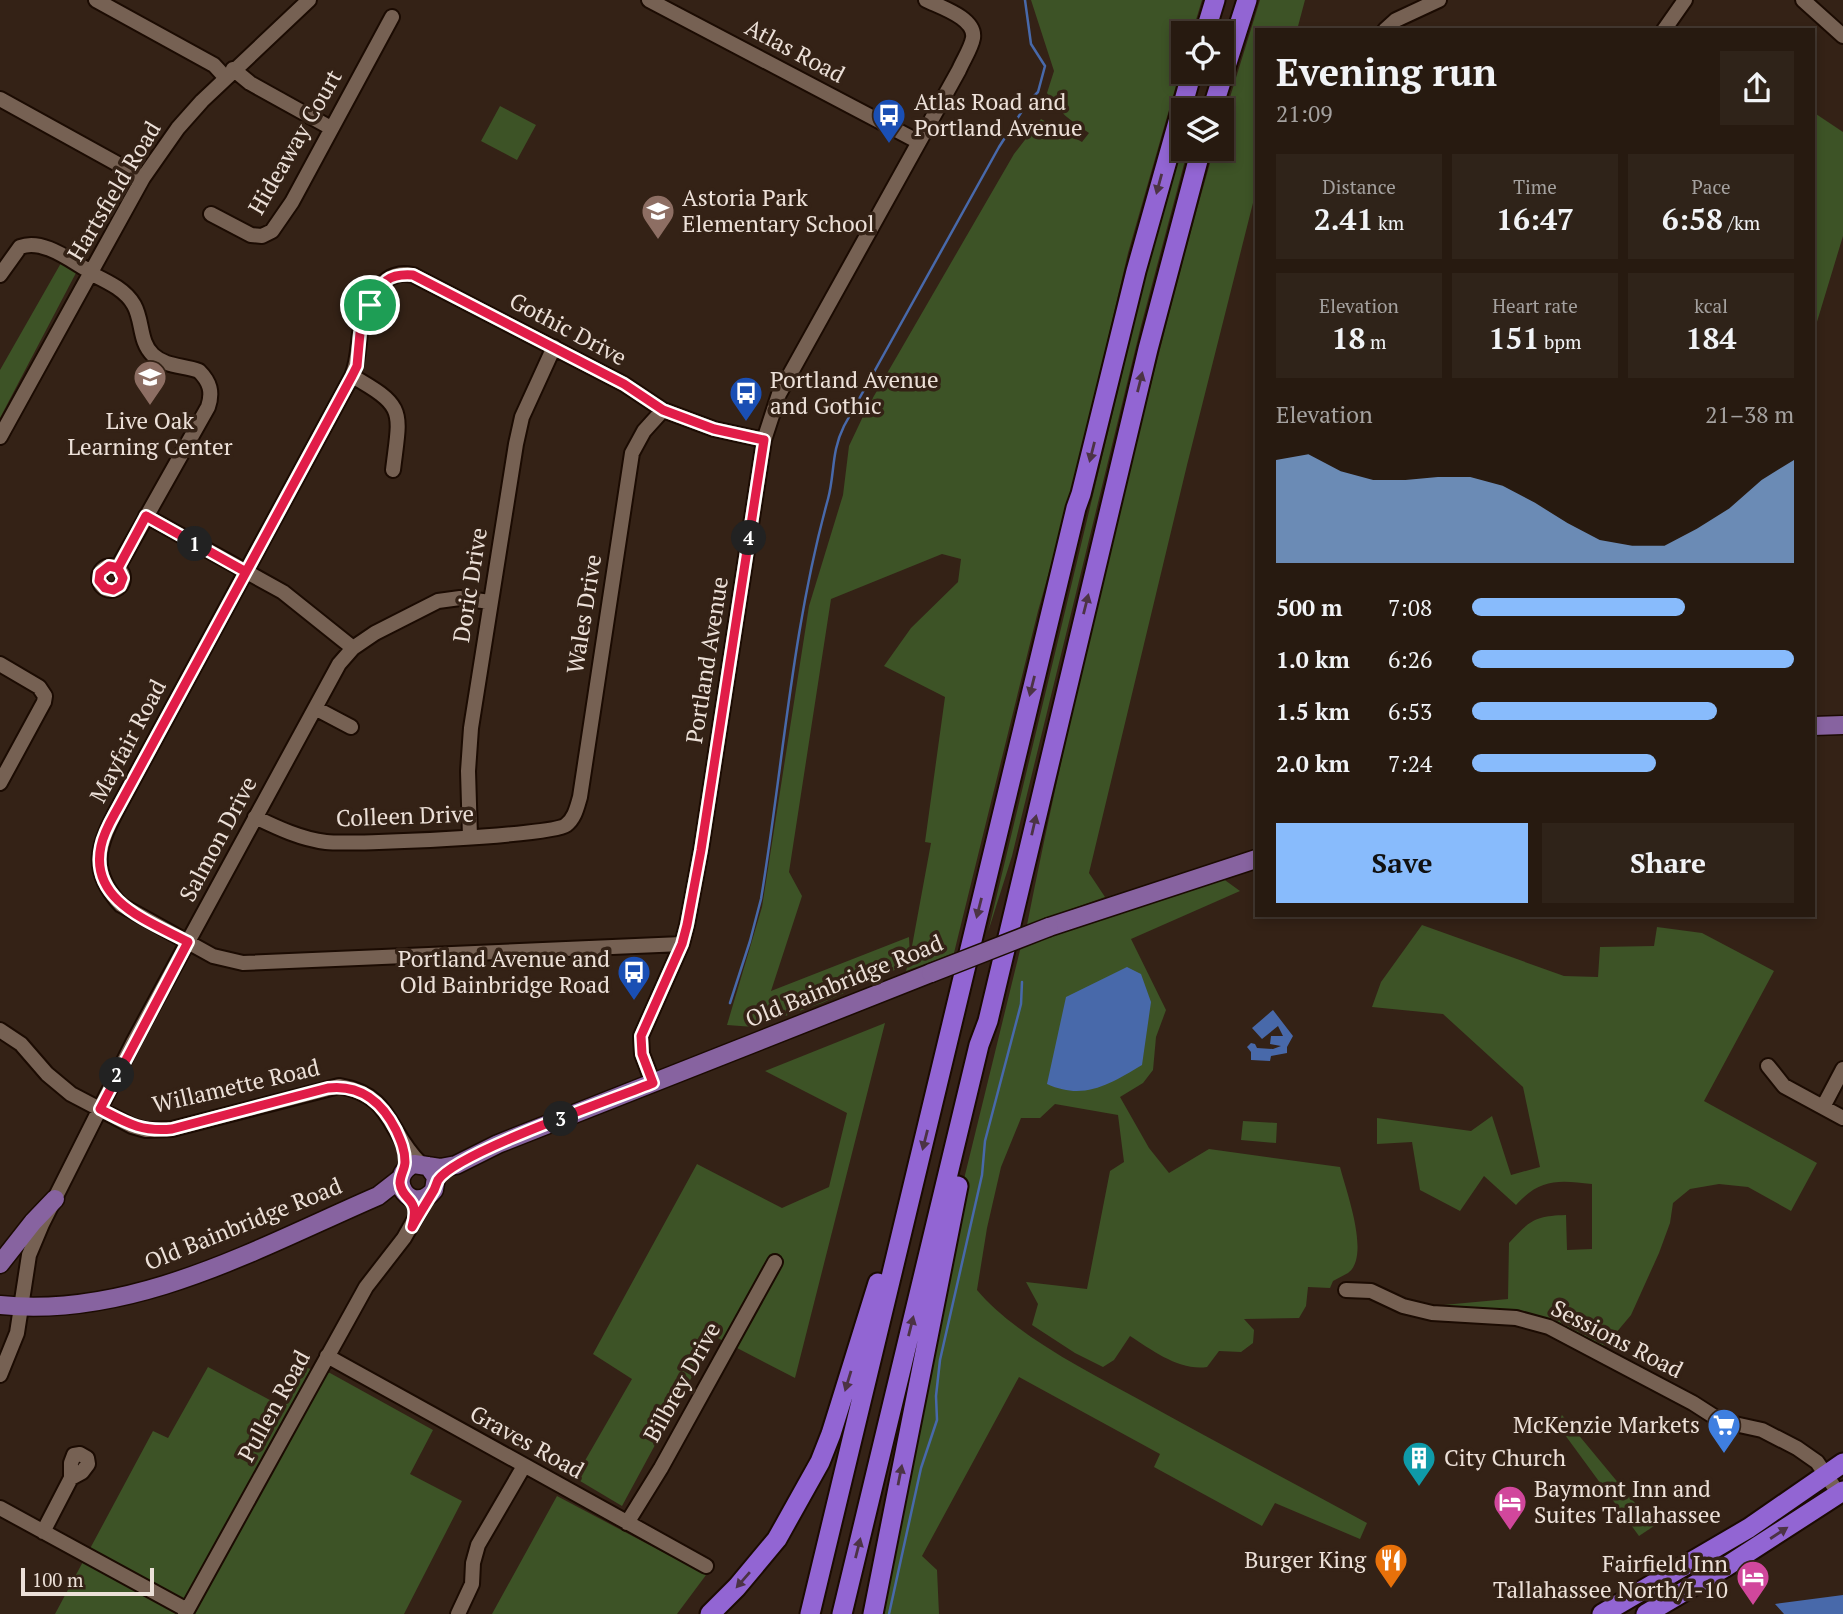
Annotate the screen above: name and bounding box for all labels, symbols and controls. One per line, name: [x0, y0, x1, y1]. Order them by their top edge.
street label: Atlas Road: [740, 11, 851, 90]
map controls: [1171, 21, 1234, 161]
button: locate: [1171, 21, 1234, 84]
text: Evening run: [1276, 47, 1497, 97]
button: share: [1720, 51, 1794, 125]
street label: Hideaway Court: [240, 63, 349, 220]
place label: Atlas Road and Portland Avenue: [914, 86, 1083, 143]
bus stop icon: Atlas Road and Portland Avenue: [870, 96, 908, 145]
button: layers: [1171, 98, 1234, 161]
text: 21:09: [1276, 98, 1333, 129]
street label: Hartsfield Road: [60, 115, 168, 266]
one-way arrow: [1154, 174, 1164, 195]
text: Distance: [1322, 174, 1396, 199]
text: Time: [1513, 174, 1557, 199]
text: Pace: [1692, 174, 1730, 199]
place label: Astoria Park Elementary School: [682, 182, 875, 239]
school or university icon: Astoria Park Elementary School: [639, 192, 677, 241]
text: 2.41: [1314, 199, 1373, 239]
text: 16:47: [1496, 199, 1574, 239]
text: 6:58: [1662, 199, 1723, 239]
text: km: [1373, 210, 1404, 235]
text: /km: [1723, 210, 1760, 235]
pin: [340, 275, 400, 335]
street label: Gothic Drive: [504, 285, 632, 372]
icon: arrive: [351, 286, 389, 324]
text: Elevation: [1319, 293, 1399, 318]
text: Heart rate: [1492, 293, 1578, 318]
text: kcal: [1694, 293, 1728, 318]
text: 18: [1332, 318, 1365, 358]
text: 151: [1489, 318, 1539, 358]
text: 184: [1686, 318, 1736, 358]
text: m: [1365, 329, 1386, 354]
text: bpm: [1539, 329, 1581, 354]
school or university icon: Live Oak Learning Center: [131, 358, 169, 407]
place label: Portland Avenue and Gothic: [770, 364, 939, 421]
one-way arrow: [1135, 371, 1146, 393]
bus stop icon: Portland Avenue and Gothic: [727, 374, 765, 423]
text: Elevation: [1276, 399, 1373, 430]
text: 21–38 m: [1705, 399, 1794, 430]
place label: Live Oak Learning Center: [67, 405, 233, 462]
one-way arrow: [1086, 441, 1097, 463]
pin: 4: [732, 520, 766, 556]
street label: Doric Drive: [445, 525, 494, 645]
text: 4: [743, 525, 754, 550]
pin: 1: [178, 526, 212, 562]
text: 1: [189, 531, 200, 556]
street label: Wales Drive: [559, 552, 608, 676]
street label: Portland Avenue: [678, 574, 735, 746]
one-way arrow: [1081, 592, 1092, 614]
text: 500 m: [1276, 592, 1342, 623]
text: 7:08: [1388, 592, 1432, 623]
text: 1.0 km: [1276, 644, 1350, 675]
text: 6:26: [1388, 644, 1432, 675]
street label: Mayfair Road: [82, 674, 173, 808]
one-way arrow: [1026, 675, 1037, 697]
text: 1.5 km: [1276, 696, 1350, 727]
text: 6:53: [1388, 696, 1432, 727]
text: 2.0 km: [1276, 748, 1350, 779]
text: 7:24: [1388, 748, 1432, 779]
street label: Salmon Drive: [172, 771, 264, 907]
street label: Colleen Drive: [335, 798, 475, 833]
one-way arrow: [1029, 814, 1040, 836]
button: Save: [1276, 823, 1528, 903]
button: Share: [1542, 823, 1794, 903]
one-way arrow: [973, 897, 984, 919]
street label: Old Bainbridge Road: [741, 927, 947, 1034]
place label: Portland Avenue and Old Bainbridge Road: [398, 943, 610, 1000]
bus stop icon: Portland Avenue and Old Bainbridge Road: [615, 953, 653, 1002]
street label: Willamette Road: [149, 1051, 323, 1120]
pin: 2: [100, 1058, 134, 1092]
text: 2: [111, 1062, 122, 1087]
pin: 3: [544, 1102, 578, 1136]
text: 3: [555, 1106, 566, 1131]
one-way arrow: [919, 1129, 930, 1151]
street label: Old Bainbridge Road: [140, 1170, 346, 1277]
street label: Sessions Road: [1546, 1292, 1689, 1385]
one-way arrow: [906, 1315, 917, 1337]
street label: Bilbrey Drive: [636, 1316, 727, 1447]
street label: Pullen Road: [230, 1344, 317, 1467]
one-way arrow: [842, 1370, 852, 1391]
street label: Graves Road: [465, 1397, 590, 1486]
supermarket icon: McKenzie Markets: [1705, 1406, 1743, 1455]
place label: McKenzie Markets: [1513, 1409, 1700, 1440]
building icon: City Church: [1400, 1439, 1438, 1488]
place label: City Church: [1444, 1442, 1567, 1473]
one-way arrow: [895, 1464, 906, 1486]
place label: Baymont Inn and Suites Tallahassee: [1534, 1473, 1721, 1530]
hotel icon: Baymont Inn and Suites Tallahassee: [1491, 1483, 1529, 1532]
one-way arrow: [1769, 1526, 1789, 1539]
one-way arrow: [853, 1537, 864, 1559]
restaurant icon: Burger King: [1372, 1541, 1410, 1590]
place label: Burger King: [1244, 1544, 1367, 1575]
place label: Fairfield Inn Tallahassee North/I-10: [1493, 1548, 1728, 1605]
hotel icon: Fairfield Inn Tallahassee North/I-10: [1734, 1558, 1772, 1607]
scale bar: [21, 1565, 154, 1597]
text: 100 m: [32, 1567, 83, 1592]
one-way arrow: [735, 1571, 751, 1589]

